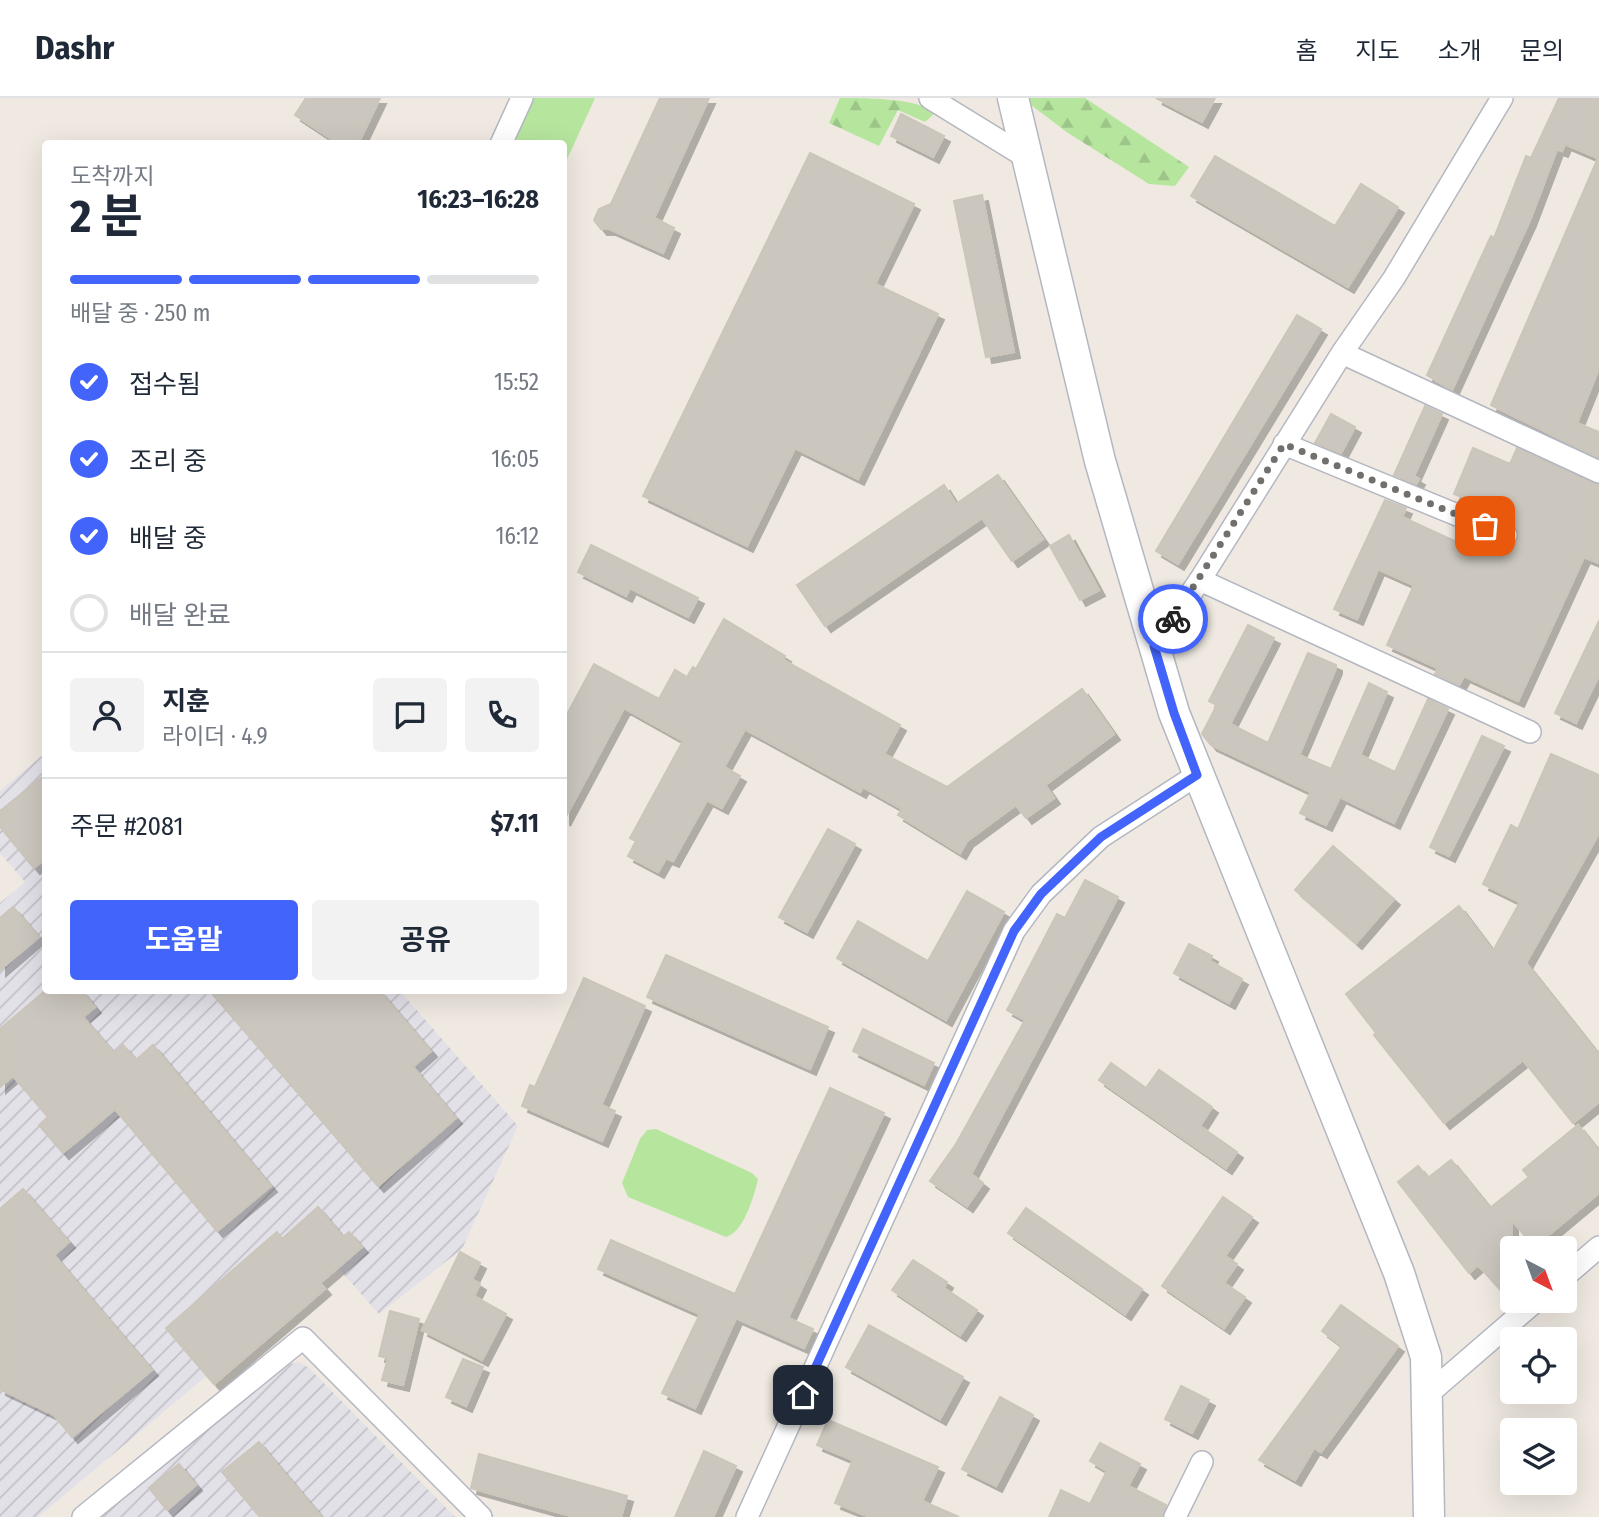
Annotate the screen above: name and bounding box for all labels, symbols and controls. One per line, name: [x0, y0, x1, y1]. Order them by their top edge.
text: Dashr: [35, 28, 114, 68]
text: 홈: [1295, 37, 1317, 65]
text: 지도: [1355, 37, 1400, 65]
text: 소개: [1438, 37, 1482, 65]
text: 문의: [1520, 37, 1564, 65]
text: 도착까지: [70, 162, 155, 190]
text: 16:23–16:28: [417, 184, 539, 215]
text: 2 분: [70, 189, 143, 244]
text: 배달 중 · 250 m: [70, 299, 210, 327]
icon: check: [70, 363, 108, 401]
text: 15:52: [494, 368, 539, 396]
text: 접수됨: [129, 369, 201, 400]
icon: check: [70, 440, 108, 478]
text: 16:05: [491, 445, 539, 473]
text: 조리 중: [129, 446, 207, 477]
pin: [1455, 496, 1515, 556]
icon: bag: [1466, 507, 1504, 545]
icon: check: [70, 517, 108, 555]
text: 16:12: [496, 522, 539, 550]
text: 배달 중: [129, 523, 207, 554]
courier: [1138, 584, 1208, 654]
text: 배달 완료: [129, 600, 231, 631]
icon: bike: [1154, 600, 1192, 638]
button: person: [70, 678, 144, 752]
button: chat: [373, 678, 447, 752]
button: phone: [465, 678, 539, 752]
text: 지훈: [162, 686, 210, 717]
text: 라이더 · 4.9: [162, 722, 268, 750]
text: $7.11: [490, 808, 539, 839]
text: 주문 #2081: [70, 811, 184, 842]
button: 도움말: [70, 900, 298, 980]
button: 공유: [312, 900, 539, 980]
north arrow: [1500, 1236, 1577, 1312]
map controls: [1500, 1236, 1577, 1495]
button: locate: [1500, 1327, 1577, 1404]
pin: [773, 1365, 833, 1425]
icon: home: [784, 1376, 822, 1414]
button: layers: [1500, 1418, 1577, 1495]

